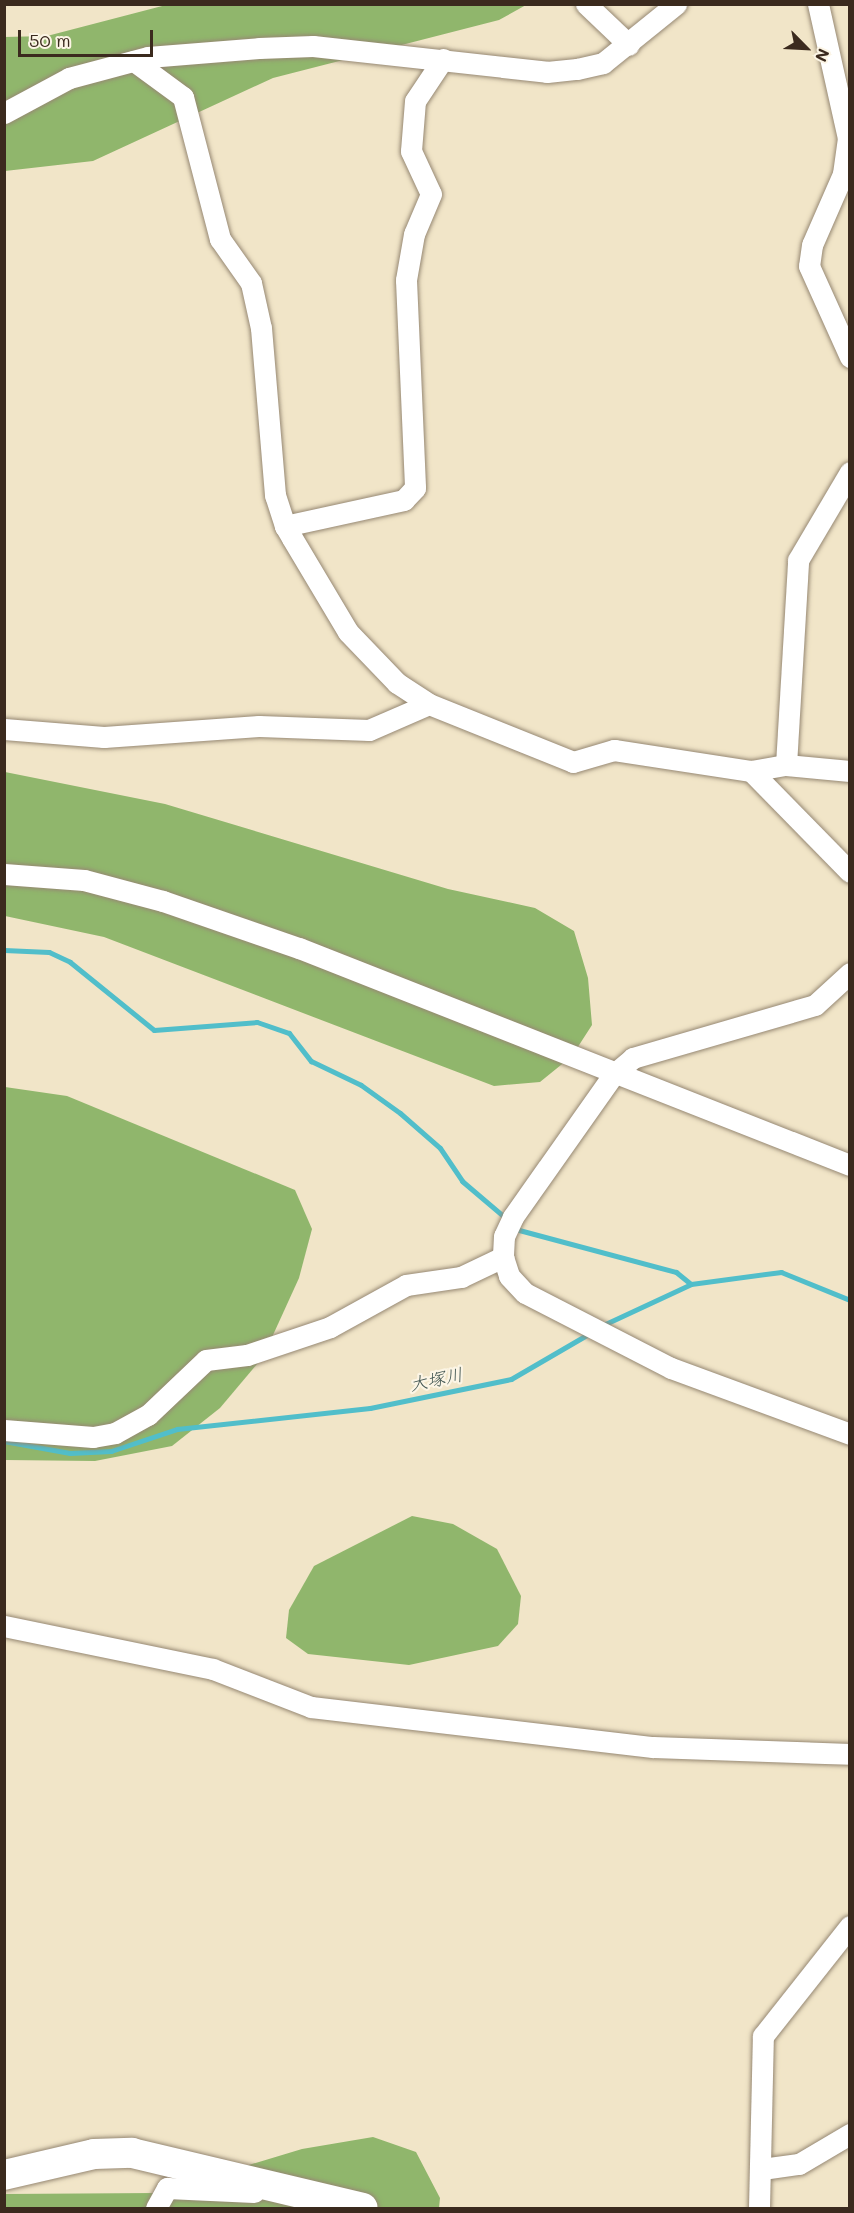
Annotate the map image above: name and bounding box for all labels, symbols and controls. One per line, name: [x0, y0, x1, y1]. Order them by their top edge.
scale bar: [21, 18, 156, 56]
north arrow: [776, 18, 836, 78]
text: 50 m: [29, 28, 71, 52]
text: N: [811, 46, 835, 65]
water label: 大塚川: [407, 1363, 465, 1395]

